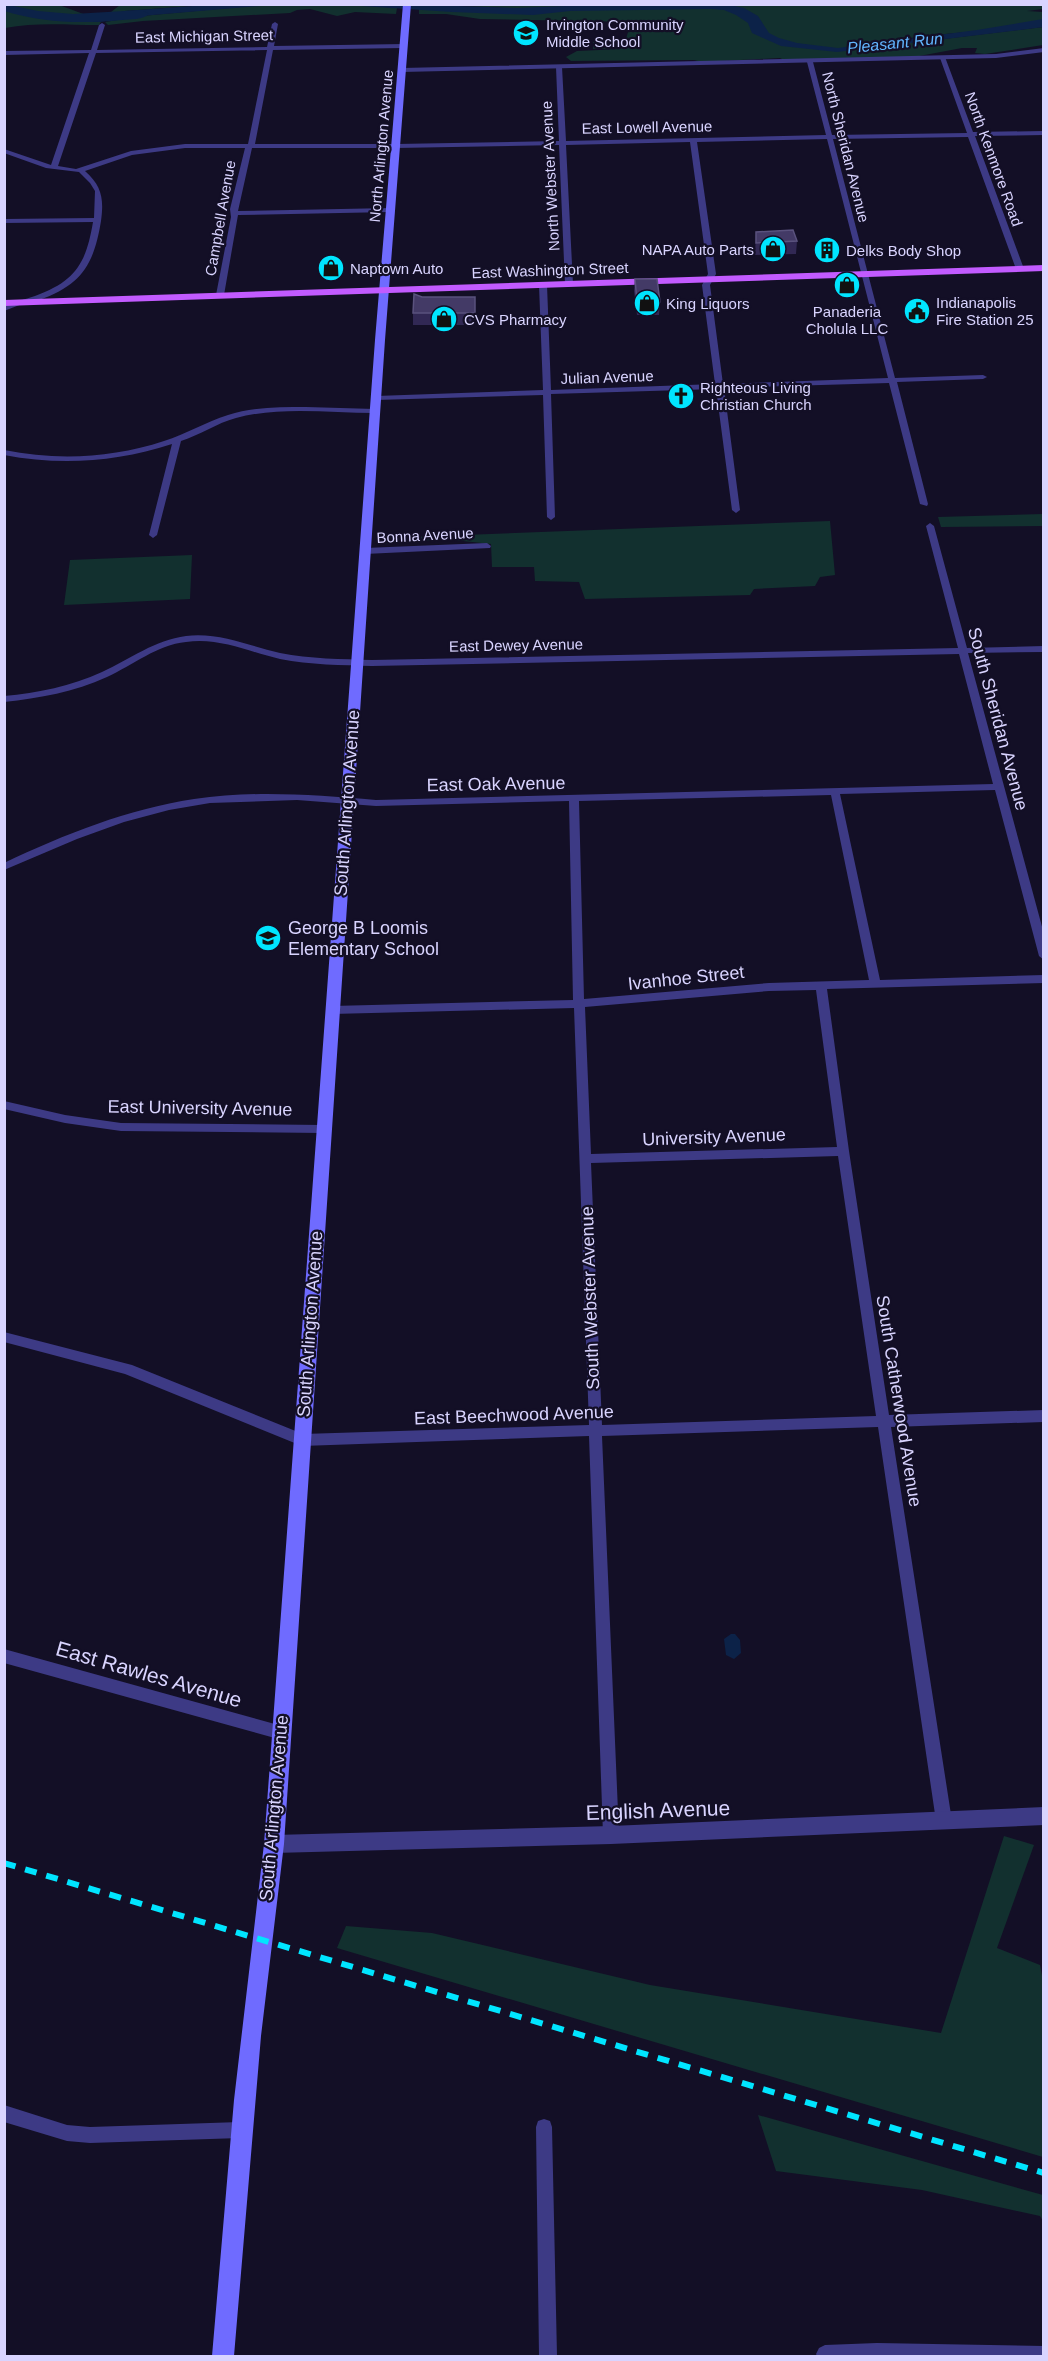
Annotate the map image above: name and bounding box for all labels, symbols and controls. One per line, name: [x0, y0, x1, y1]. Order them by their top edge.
place label: Irvington Community Middle School: [546, 16, 684, 50]
school or university icon: Irvington Community Middle School: [511, 18, 541, 48]
street label: East Michigan Street: [135, 26, 274, 46]
water label: Pleasant Run: [846, 30, 944, 56]
street label: North Arlington Avenue: [366, 69, 396, 223]
street label: North Sheridan Avenue: [819, 70, 873, 224]
street label: North Kenmore Road: [962, 89, 1026, 229]
street label: North Webster Avenue: [538, 100, 562, 252]
street label: East Lowell Avenue: [582, 117, 712, 137]
street label: Campbell Avenue: [201, 159, 239, 277]
shop icon: NAPA Auto Parts: [758, 234, 788, 264]
building icon: Delks Body Shop: [812, 235, 842, 265]
place label: NAPA Auto Parts: [642, 241, 754, 258]
place label: Delks Body Shop: [846, 242, 961, 259]
shop icon: Naptown Auto: [316, 253, 346, 283]
street label: East Washington Street: [471, 259, 630, 281]
place label: Naptown Auto: [350, 260, 443, 277]
shop icon: Panaderia Cholula LLC: [832, 270, 862, 300]
shop icon: King Liquors: [632, 288, 662, 318]
place label: Indianapolis Fire Station 25: [936, 294, 1034, 328]
place label: King Liquors: [666, 295, 749, 312]
public building icon: Indianapolis Fire Station 25: [902, 296, 932, 326]
place label: Panaderia Cholula LLC: [806, 303, 888, 337]
shop icon: CVS Pharmacy: [429, 304, 459, 334]
place label: CVS Pharmacy: [464, 311, 567, 328]
street label: Julian Avenue: [560, 367, 654, 387]
place label: Righteous Living Christian Church: [700, 379, 812, 413]
church icon: Righteous Living Christian Church: [666, 381, 696, 411]
street label: Bonna Avenue: [376, 524, 474, 546]
street label: South Sheridan Avenue: [964, 625, 1032, 813]
street label: East Dewey Avenue: [449, 635, 583, 655]
street label: South Arlington Avenue: [331, 709, 363, 897]
street label: East Oak Avenue: [426, 773, 566, 795]
place label: George B Loomis Elementary School: [288, 918, 439, 959]
school or university icon: George B Loomis Elementary School: [253, 923, 283, 953]
street label: Ivanhoe Street: [627, 962, 745, 994]
street label: East University Avenue: [107, 1096, 293, 1120]
street label: University Avenue: [642, 1124, 786, 1150]
street label: South Webster Avenue: [577, 1206, 603, 1390]
street label: South Arlington Avenue: [294, 1230, 326, 1418]
street label: South Catherwood Avenue: [872, 1294, 926, 1508]
street label: East Beechwood Avenue: [414, 1402, 614, 1428]
street label: East Rawles Avenue: [53, 1636, 245, 1712]
street label: South Arlington Avenue: [256, 1714, 292, 1902]
street label: English Avenue: [585, 1796, 731, 1824]

